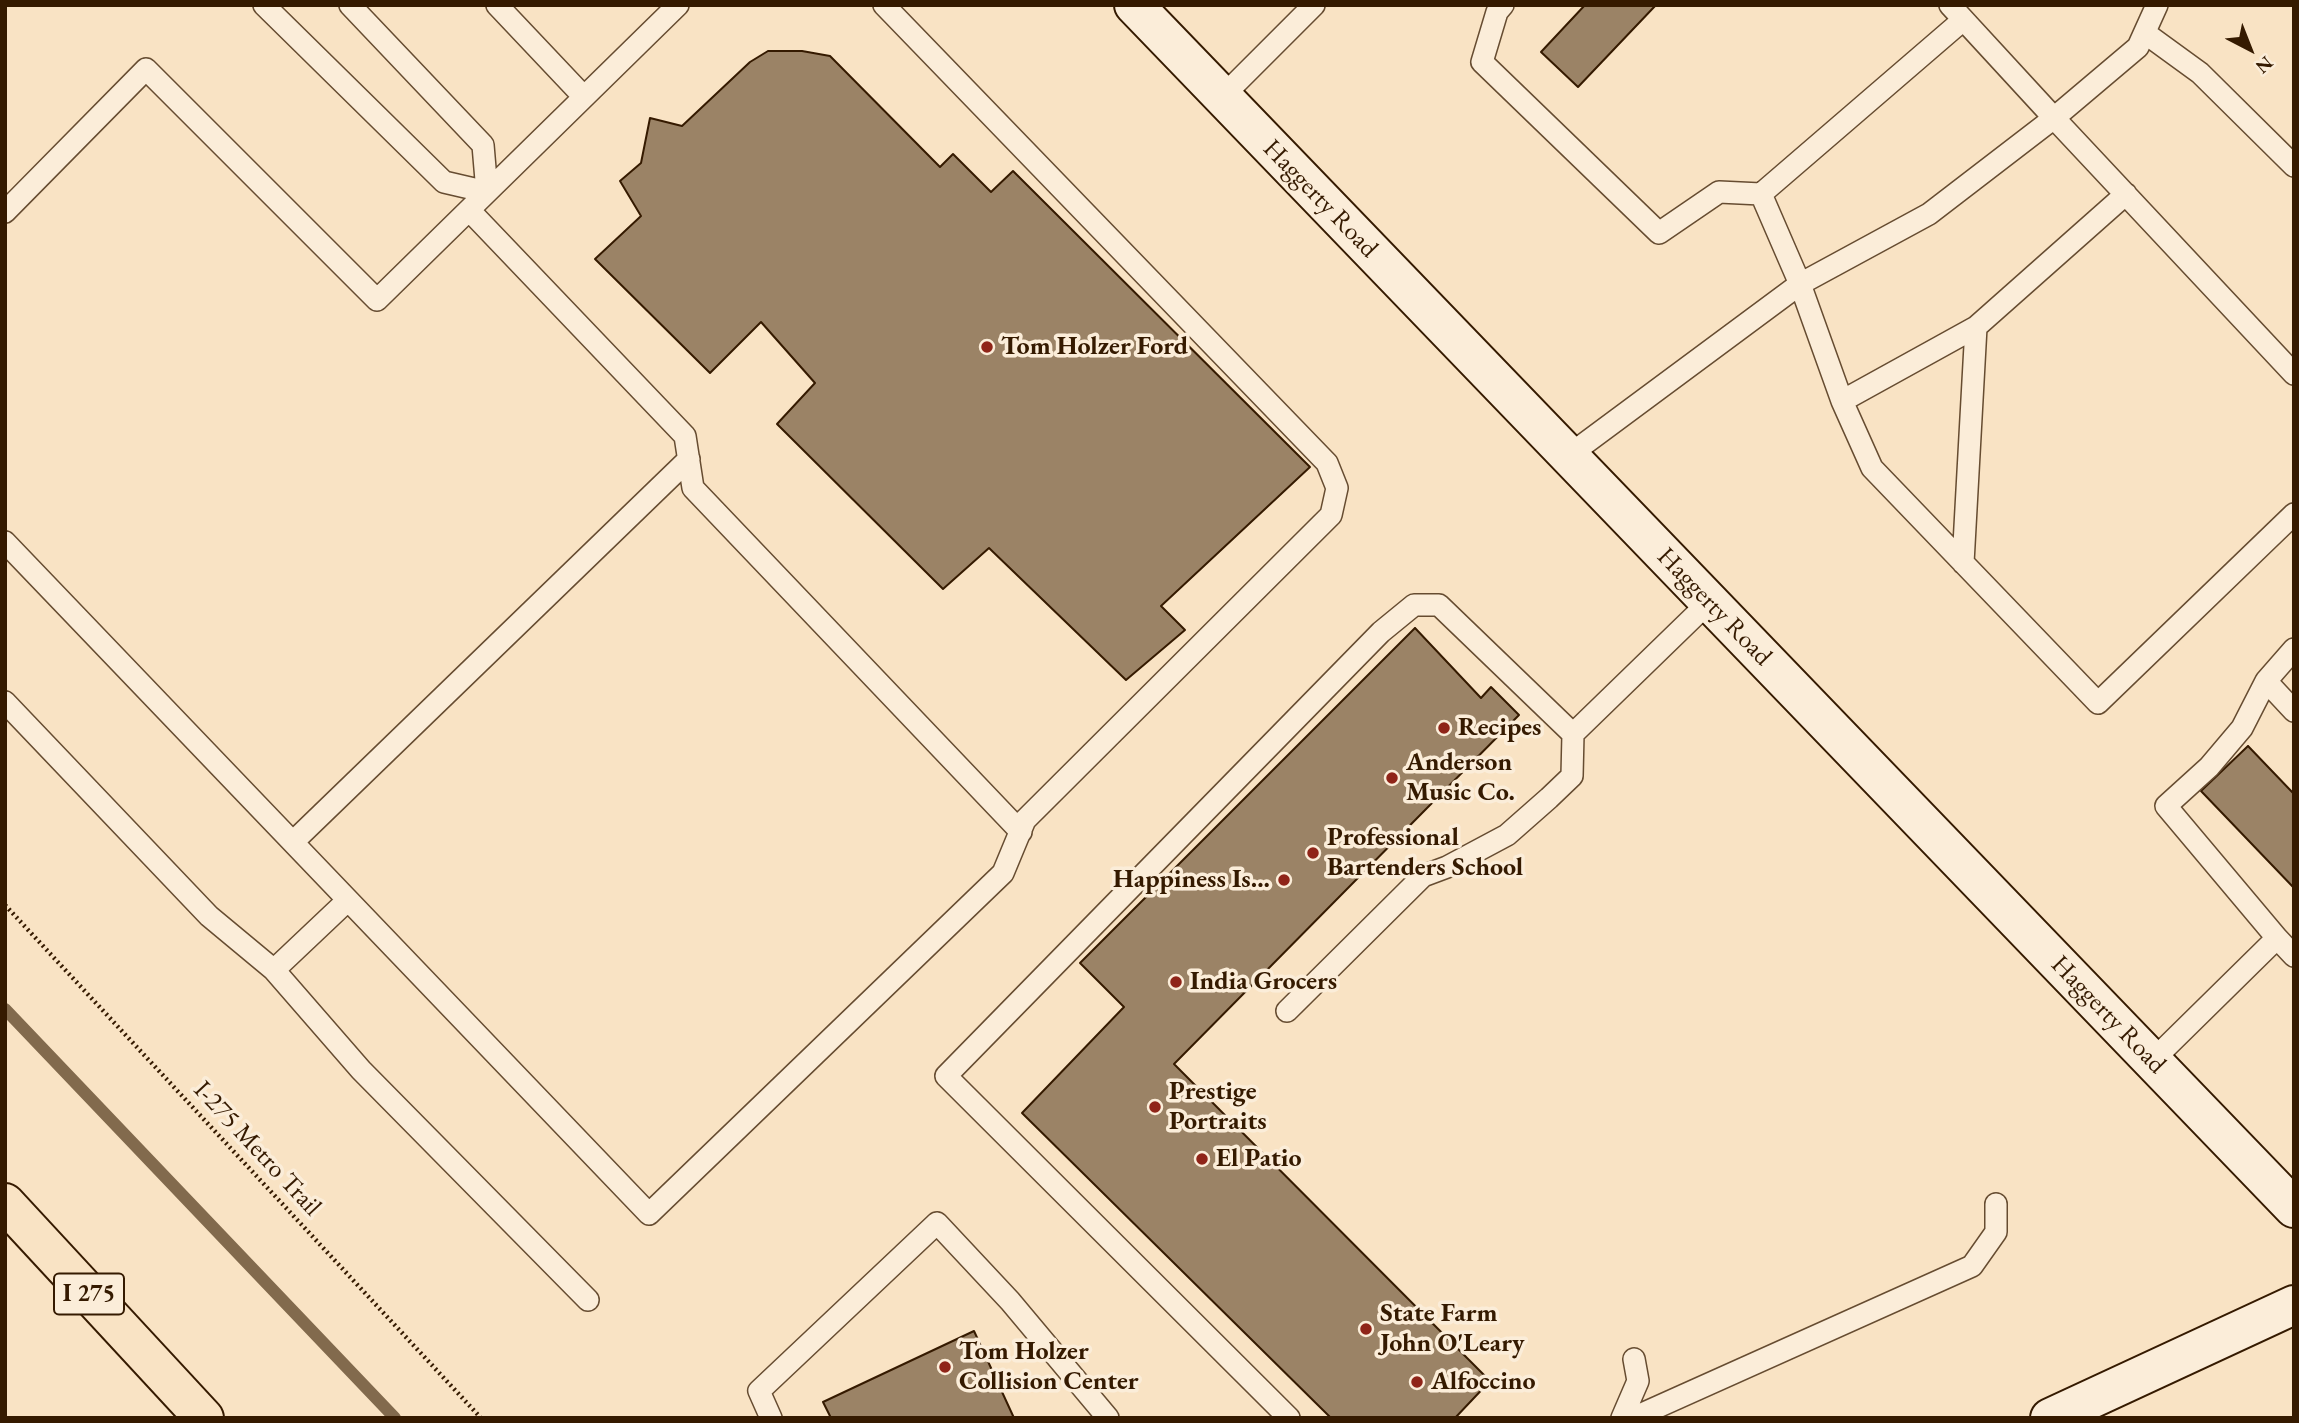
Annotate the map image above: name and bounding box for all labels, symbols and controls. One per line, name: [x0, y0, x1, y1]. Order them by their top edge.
north arrow: [2215, 14, 2285, 84]
text: N: [2250, 51, 2278, 79]
street label: Haggerty Road: [1256, 133, 1384, 265]
place label: Tom Holzer Ford: [1001, 331, 1188, 363]
marker: Tom Holzer Ford: [979, 339, 995, 355]
street label: Haggerty Road: [1650, 541, 1778, 673]
place label: Recipes: [1458, 712, 1541, 744]
marker: Recipes: [1436, 720, 1452, 736]
place label: Anderson Music Co.: [1406, 747, 1515, 808]
marker: Anderson Music Co.: [1384, 770, 1400, 786]
place label: Professional Bartenders School: [1327, 822, 1523, 884]
marker: Professional Bartenders School: [1305, 845, 1321, 861]
place label: Happiness Is...: [1113, 864, 1270, 896]
marker: Happiness Is...: [1276, 872, 1292, 888]
street label: Haggerty Road: [2044, 949, 2172, 1081]
place label: India Grocers: [1190, 966, 1337, 998]
marker: India Grocers: [1168, 974, 1184, 990]
street label: I-275 Metro Trail: [187, 1075, 327, 1223]
place label: Prestige Portraits: [1169, 1076, 1267, 1138]
marker: Prestige Portraits: [1147, 1099, 1163, 1115]
place label: El Patio: [1216, 1143, 1302, 1175]
marker: El Patio: [1194, 1151, 1210, 1167]
road number: I 275: [54, 1274, 124, 1314]
place label: State Farm John O'Leary: [1380, 1298, 1524, 1360]
marker: State Farm John O'Leary: [1358, 1321, 1374, 1337]
place label: Tom Holzer Collision Center: [959, 1336, 1139, 1398]
marker: Tom Holzer Collision Center: [937, 1359, 953, 1375]
place label: Alfoccino: [1431, 1366, 1536, 1398]
marker: Alfoccino: [1409, 1374, 1425, 1390]

